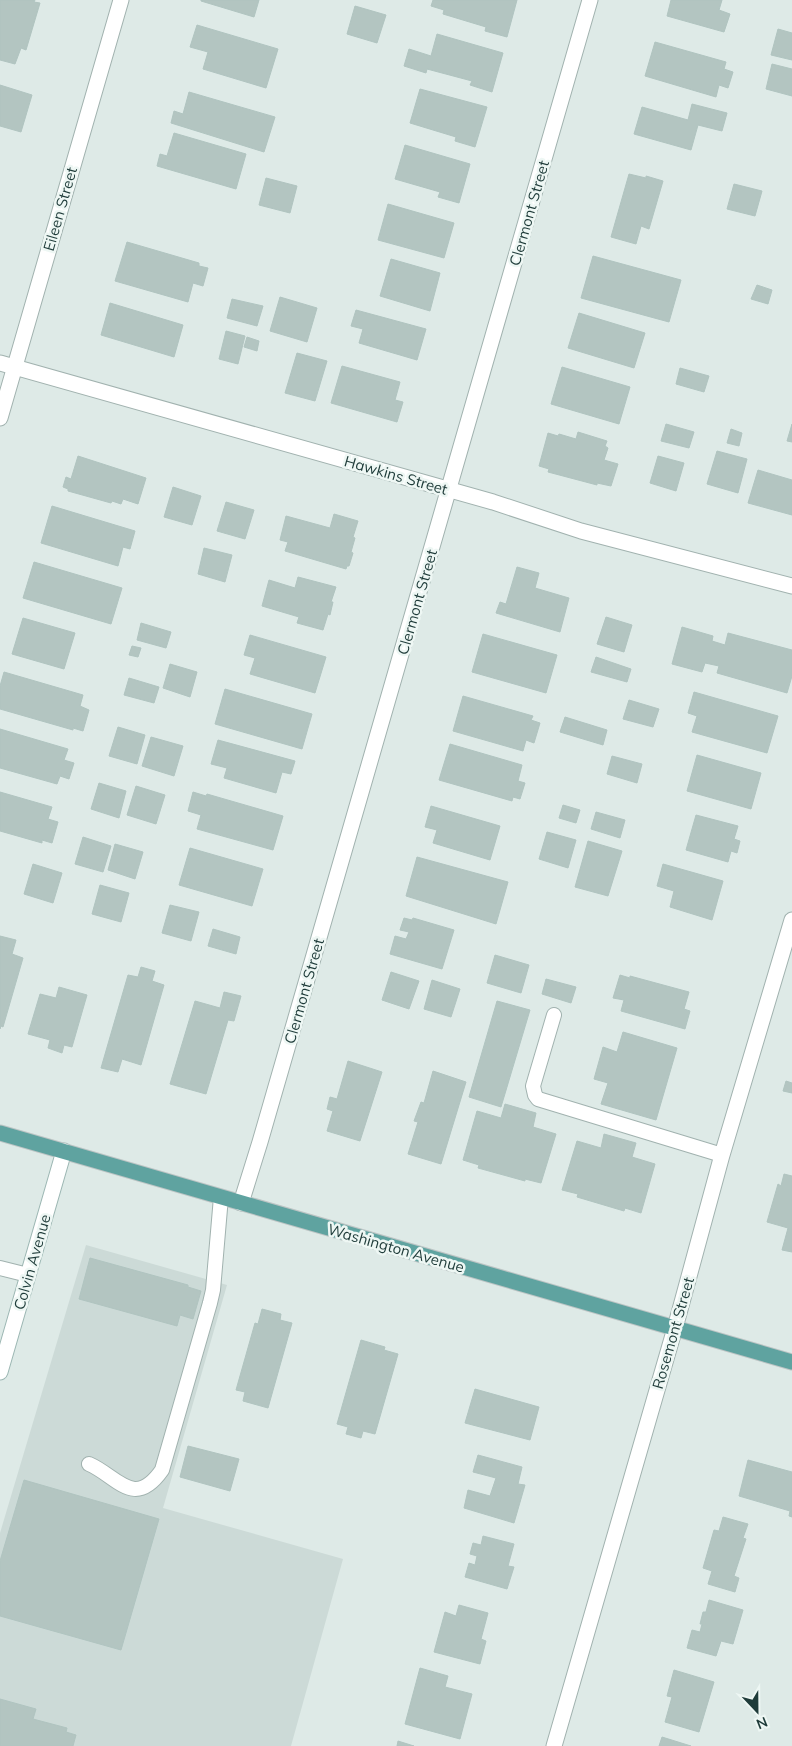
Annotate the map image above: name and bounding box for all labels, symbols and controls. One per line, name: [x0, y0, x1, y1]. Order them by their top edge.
street label: Clermont Street: [505, 158, 553, 268]
street label: Eileen Street: [39, 165, 81, 253]
street label: Hawkins Street: [342, 451, 450, 499]
street label: Clermont Street: [393, 547, 441, 657]
street label: Clermont Street: [280, 936, 328, 1046]
street label: Colvin Avenue: [9, 1212, 55, 1312]
street label: Washington Avenue: [326, 1219, 466, 1277]
street label: Rosemont Street: [648, 1275, 698, 1391]
north arrow: [732, 1686, 782, 1736]
text: N: [754, 1713, 770, 1733]

